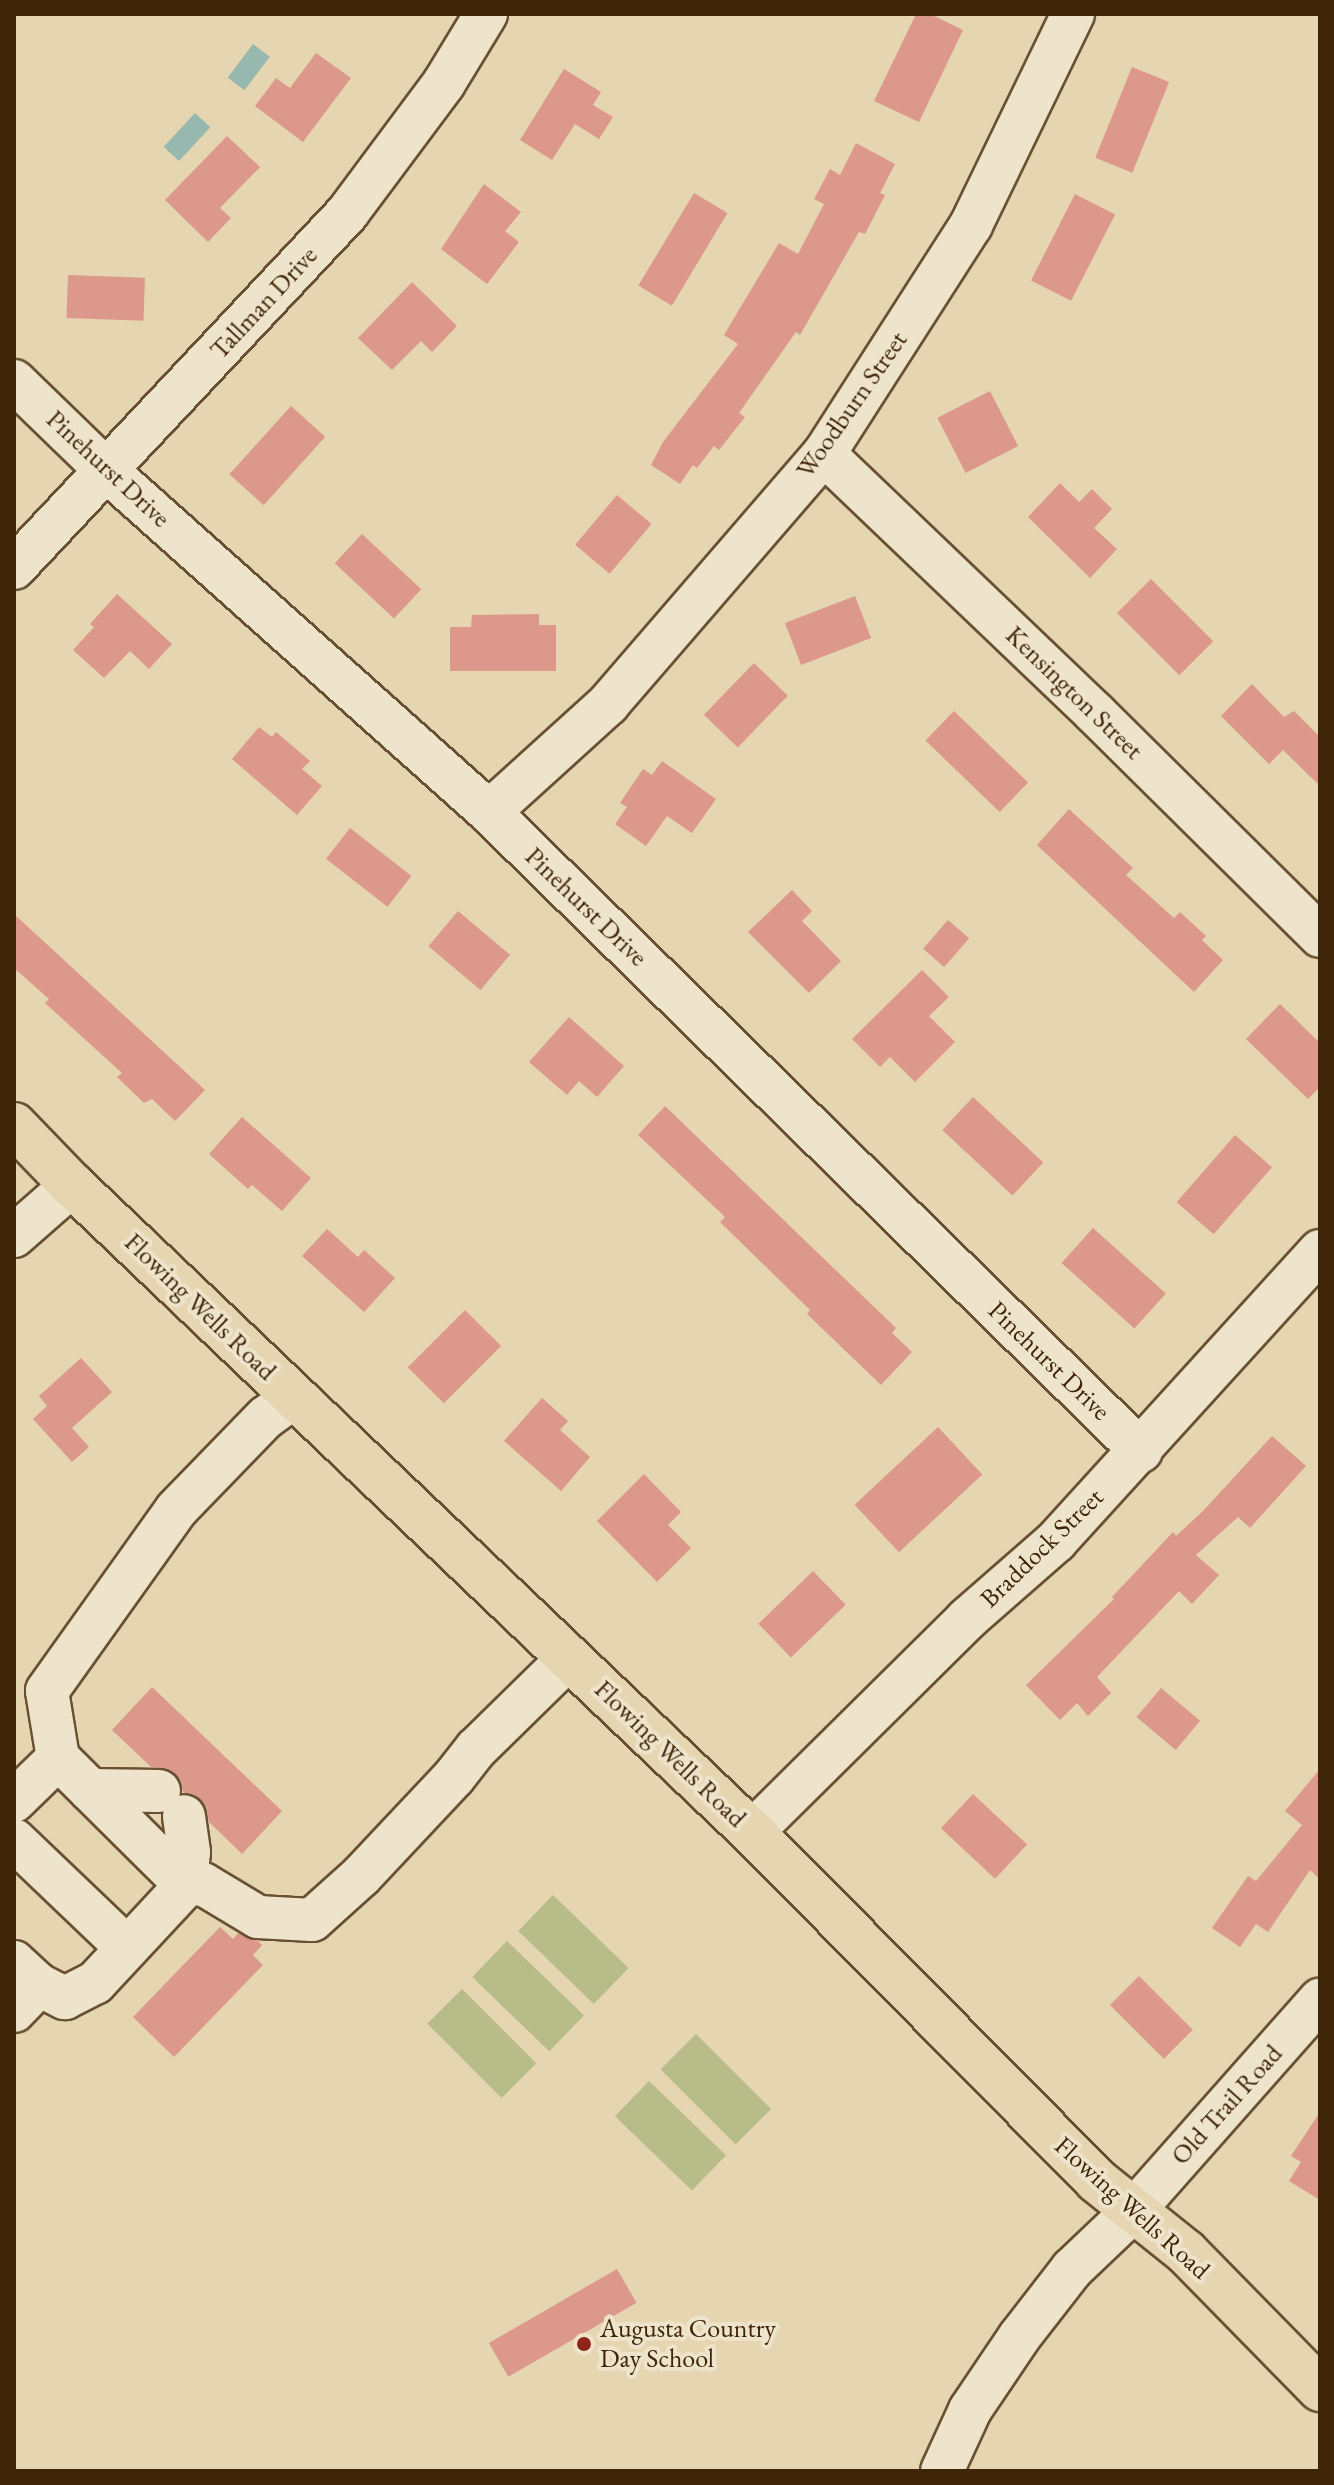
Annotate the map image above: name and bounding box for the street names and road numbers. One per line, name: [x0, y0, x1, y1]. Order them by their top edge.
street label: Tallman Drive: [204, 240, 324, 366]
street label: Woodburn Street: [790, 326, 914, 484]
street label: Pinehurst Drive: [40, 404, 176, 534]
street label: Kensington Street: [999, 620, 1149, 766]
street label: Pinehurst Drive: [518, 841, 654, 973]
street label: Flowing Wells Road: [118, 1227, 282, 1387]
street label: Pinehurst Drive: [981, 1295, 1117, 1427]
street label: Braddock Street: [974, 1482, 1110, 1614]
street label: Flowing Wells Road: [588, 1674, 752, 1834]
street label: Old Trail Road: [1165, 2039, 1289, 2171]
street label: Flowing Wells Road: [1048, 2130, 1216, 2286]

